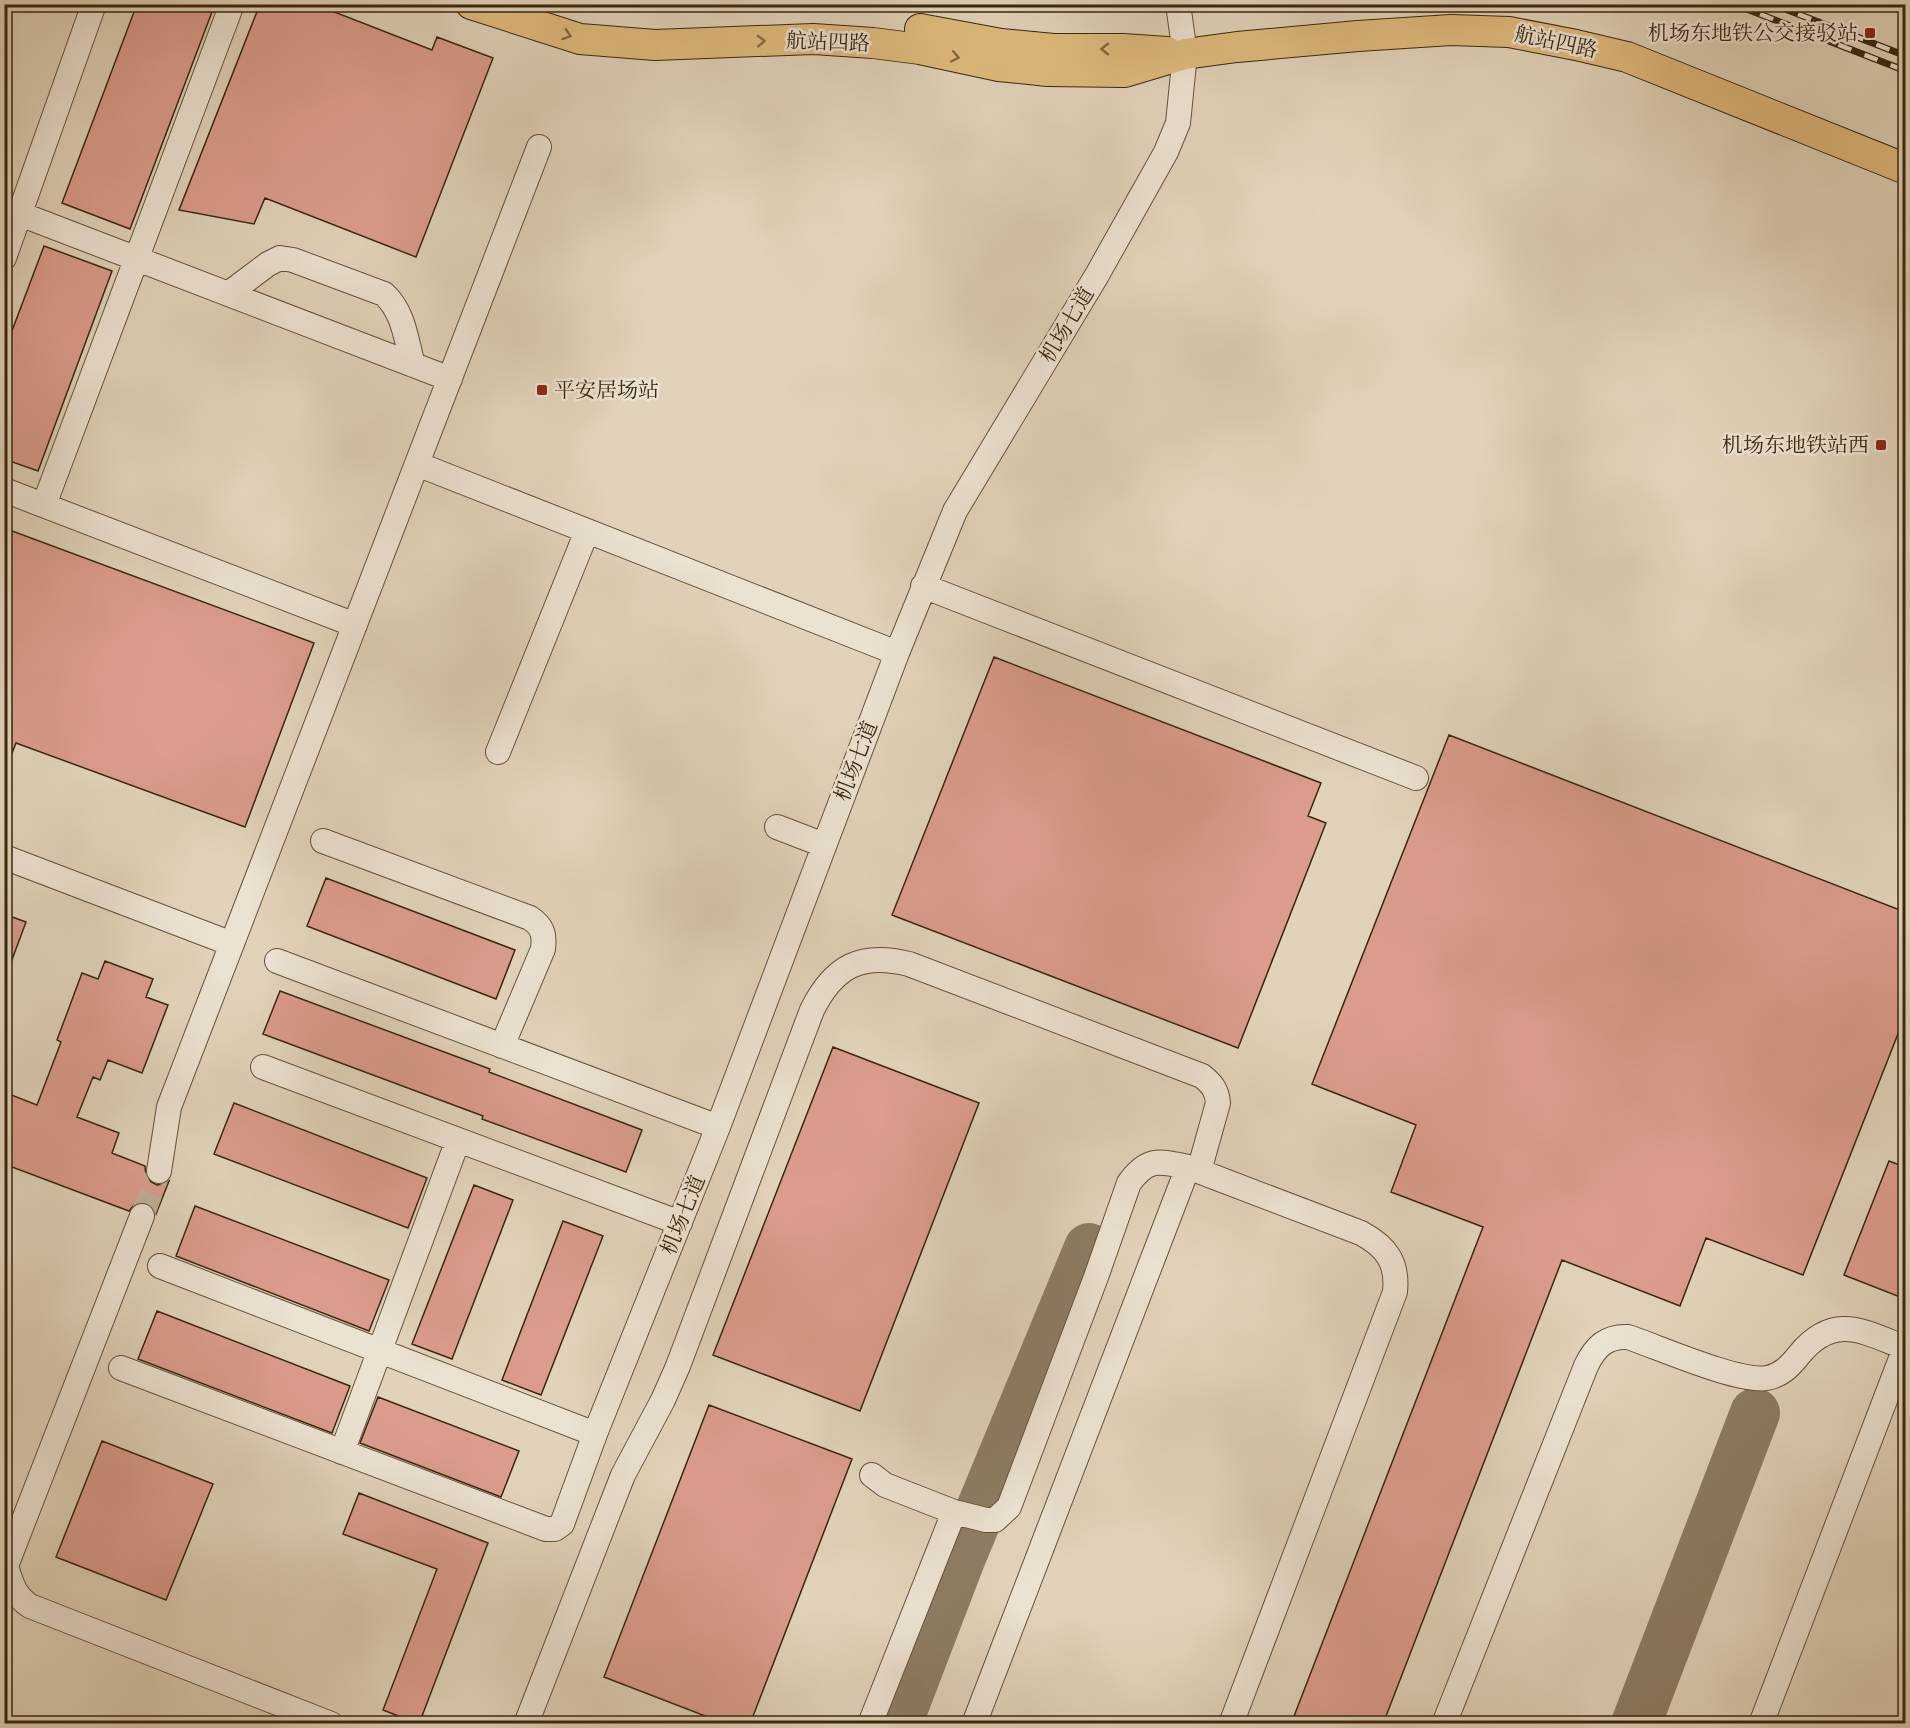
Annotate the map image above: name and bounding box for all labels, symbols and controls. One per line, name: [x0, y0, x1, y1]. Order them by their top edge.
place label: 机场东地铁公交接驳站: [1648, 19, 1858, 47]
street label: 航站四路: [1512, 20, 1600, 64]
marker: 机场东地铁公交接驳站: [1863, 26, 1877, 40]
street label: 航站四路: [786, 27, 870, 57]
one-way arrow: [561, 28, 572, 40]
one-way arrow: [757, 35, 766, 47]
one-way arrow: [1101, 43, 1110, 55]
one-way arrow: [950, 49, 960, 62]
street label: 机场七道: [1033, 282, 1101, 368]
place label: 平安居场站: [554, 376, 659, 404]
marker: 平安居场站: [535, 383, 549, 397]
place label: 机场东地铁站西: [1722, 431, 1869, 459]
marker: 机场东地铁站西: [1874, 438, 1888, 452]
street label: 机场七道: [828, 717, 884, 805]
street label: 机场七道: [654, 1171, 712, 1259]

